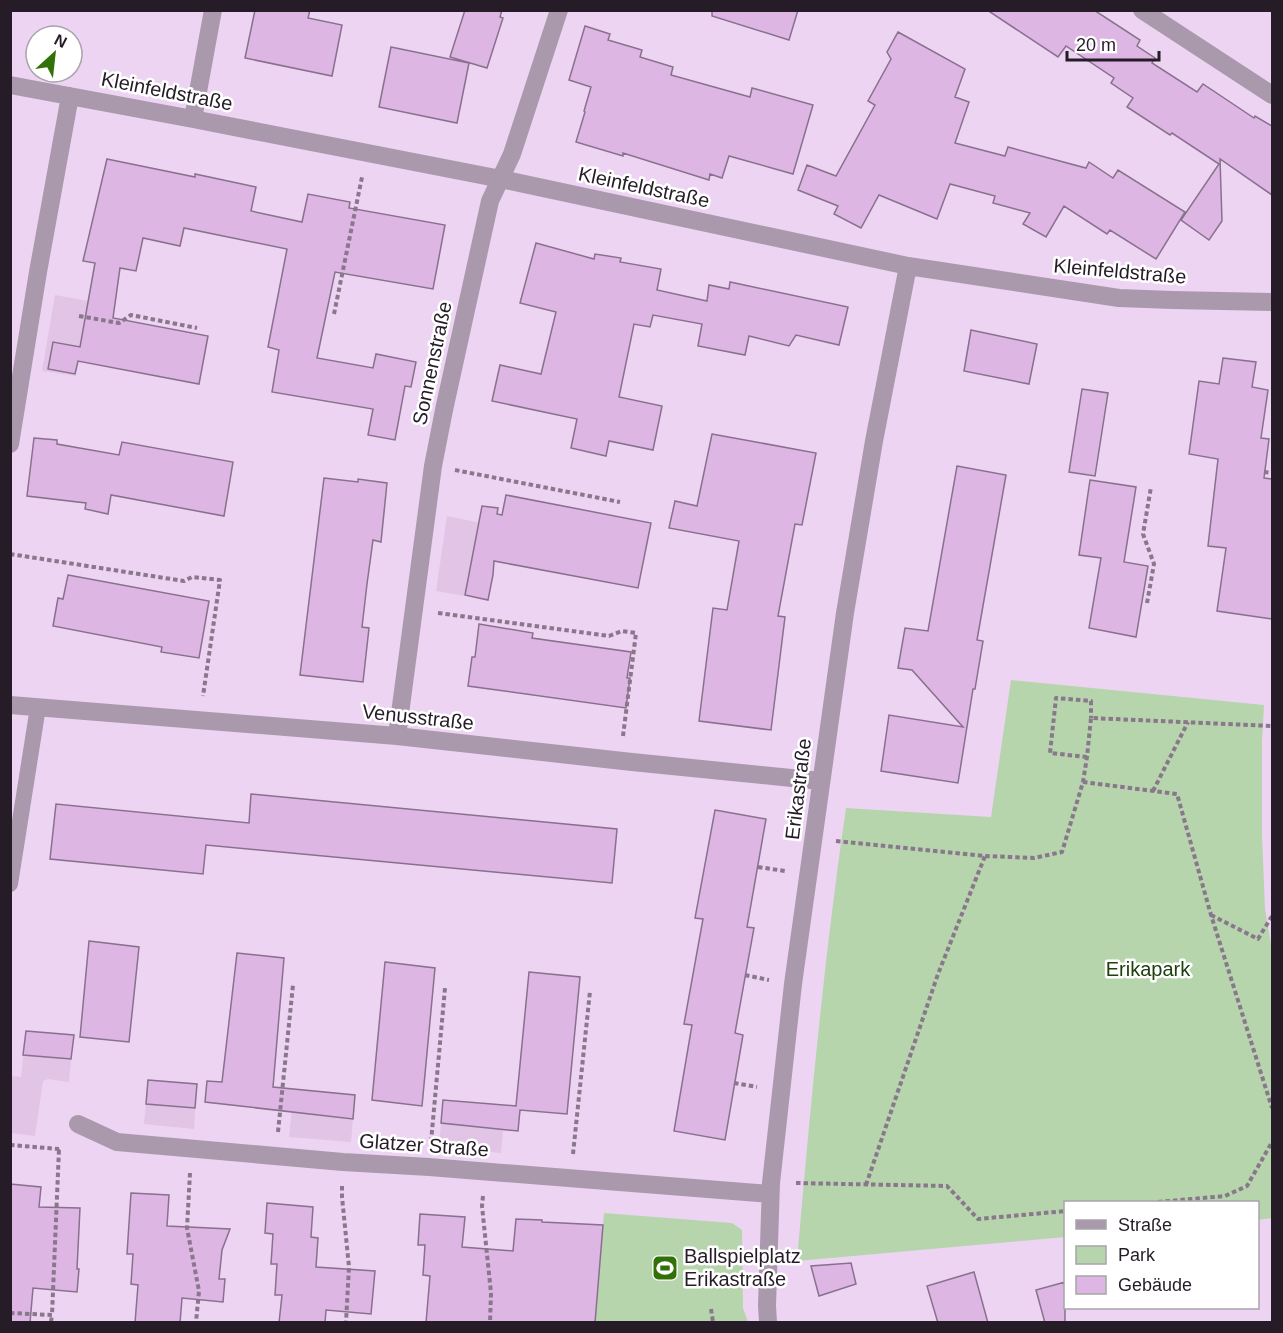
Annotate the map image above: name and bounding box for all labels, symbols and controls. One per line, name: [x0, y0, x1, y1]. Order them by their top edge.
north arrow: [24, 24, 84, 84]
scale bar: [1067, 24, 1158, 62]
text: N: [52, 31, 70, 51]
text: 20 m: [1076, 35, 1116, 55]
street label: Kleinfeldstraße: [99, 67, 235, 115]
street label: Kleinfeldstraße: [576, 162, 712, 212]
street label: Kleinfeldstraße: [1053, 254, 1187, 288]
street label: Sonnenstraße: [408, 299, 456, 427]
street label: Venusstraße: [361, 700, 475, 734]
street label: Erikastraße: [781, 737, 815, 841]
park label: Erikapark: [1106, 958, 1191, 980]
street label: Glatzer Straße: [358, 1129, 490, 1161]
legend: [1064, 1201, 1259, 1309]
text: Straße: [1118, 1215, 1172, 1235]
place label: Ballspielplatz Erikastraße: [684, 1245, 801, 1290]
text: Park: [1118, 1245, 1156, 1265]
sports icon: Ballspielplatz Erikastraße: [650, 1253, 680, 1283]
text: Gebäude: [1118, 1275, 1192, 1295]

